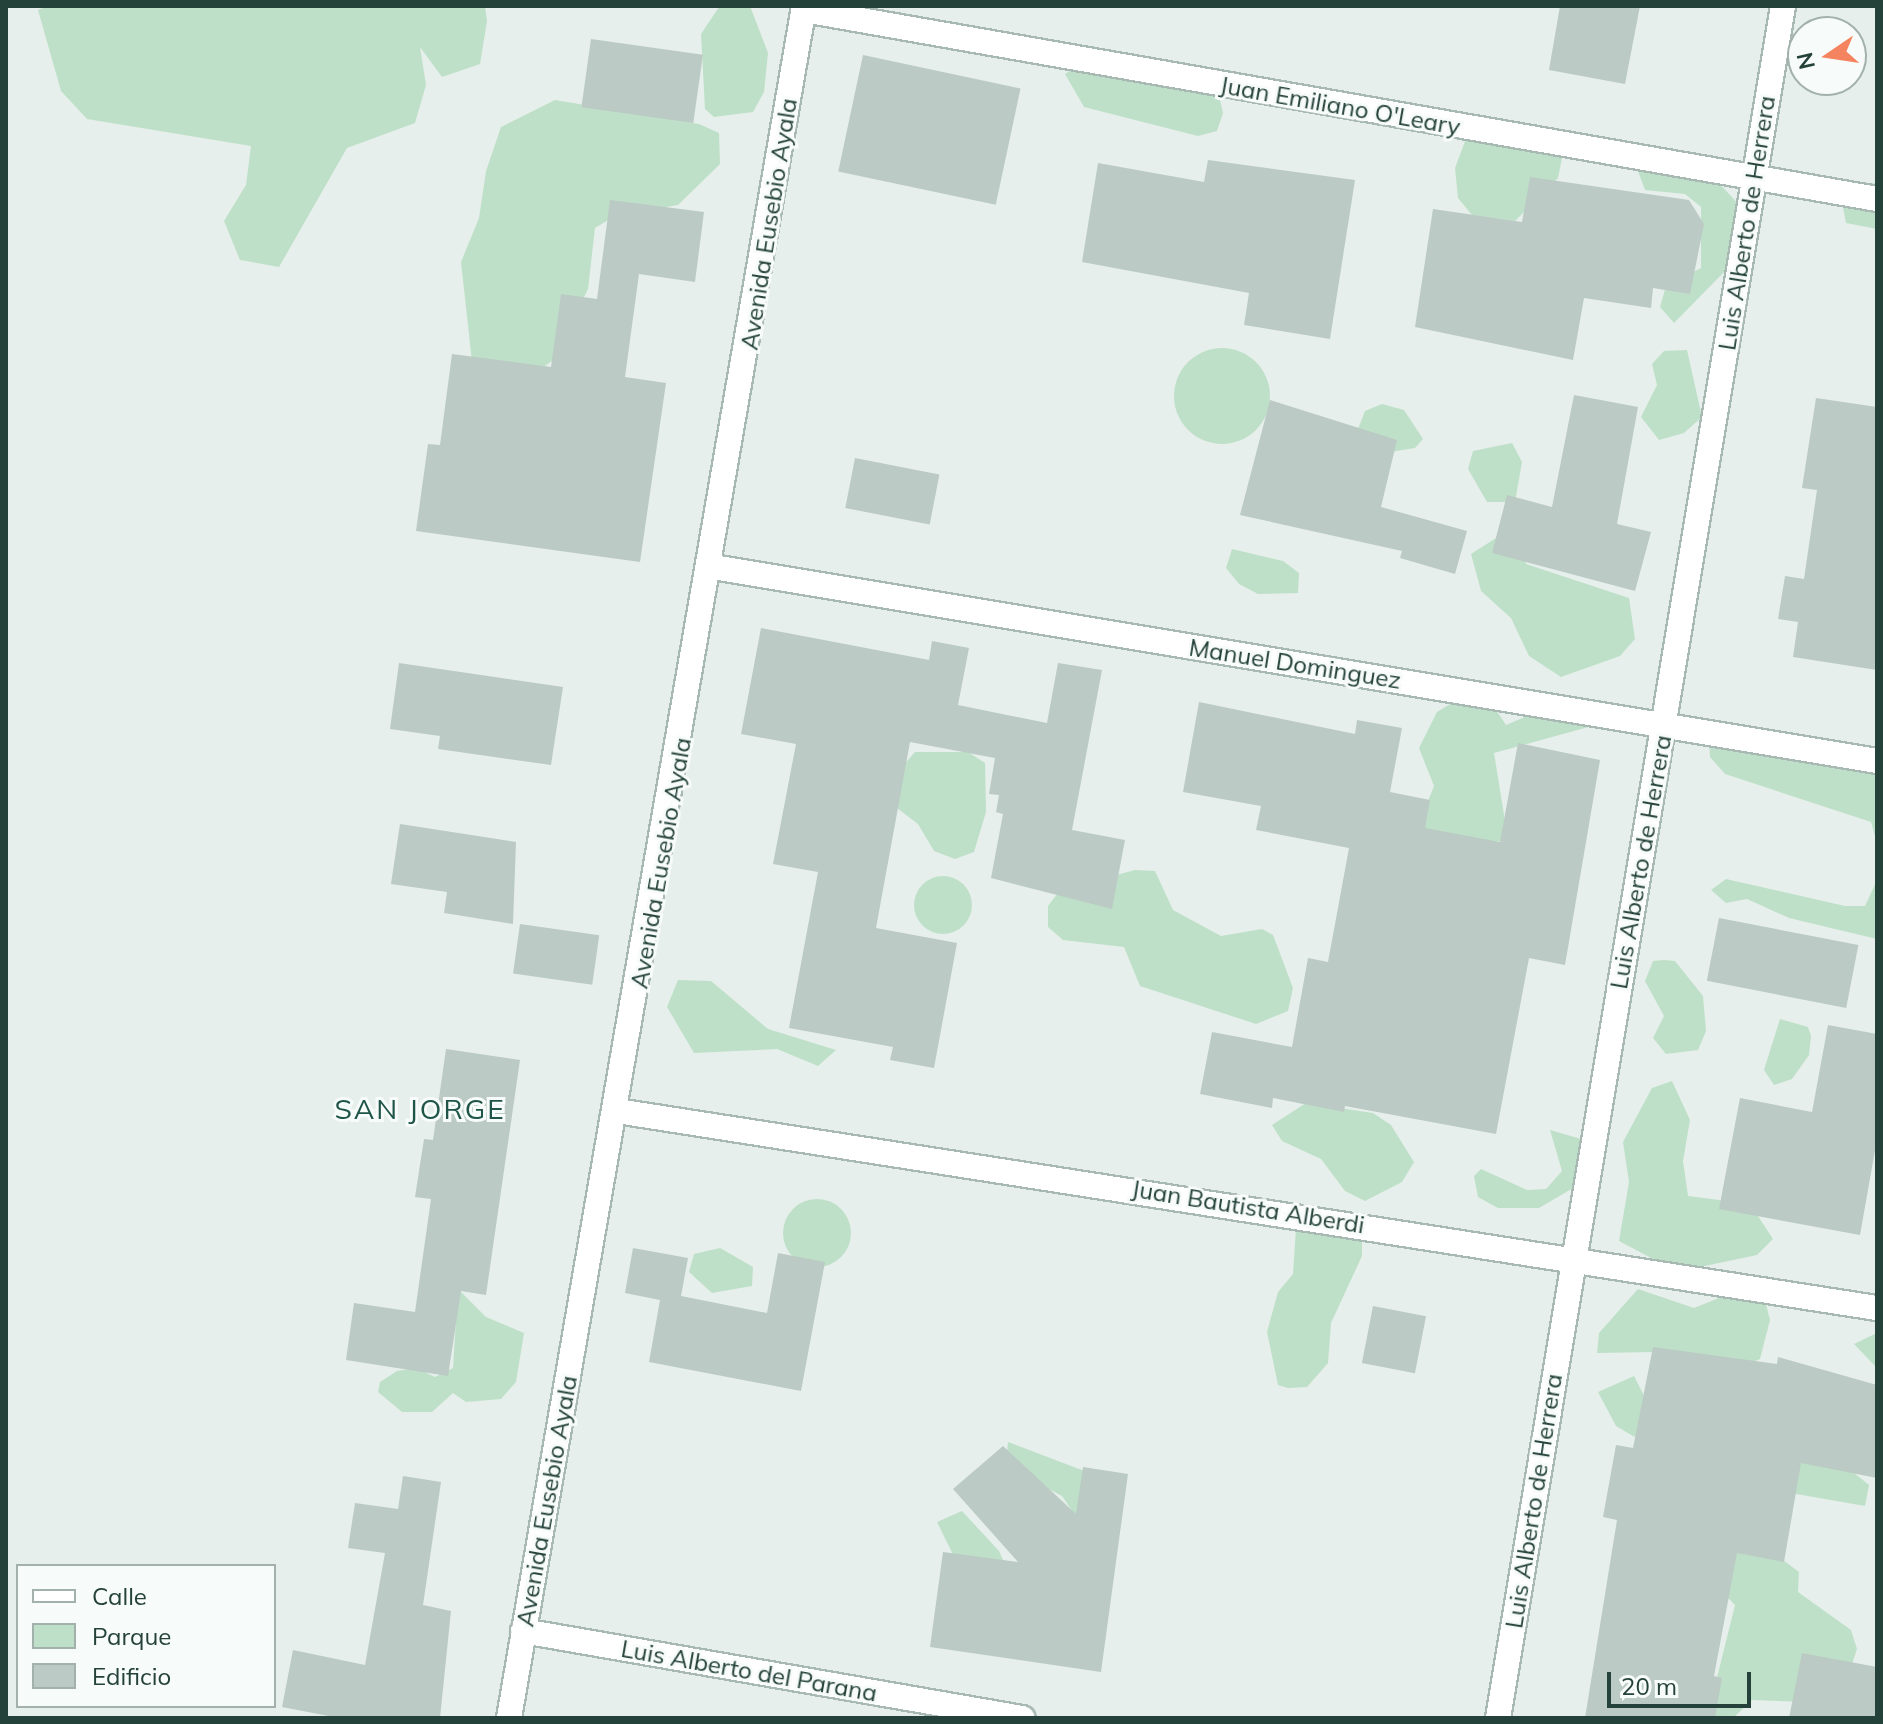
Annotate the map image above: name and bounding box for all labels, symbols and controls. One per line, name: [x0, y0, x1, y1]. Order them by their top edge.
north arrow: [1787, 16, 1867, 96]
text: N: [1790, 50, 1821, 72]
street label: Juan Emiliano O'Leary: [1218, 71, 1462, 141]
street label: Luis Alberto de Herrera: [1713, 94, 1781, 352]
street label: Avenida Eusebio Ayala: [735, 96, 803, 352]
street label: Manuel Dominguez: [1187, 633, 1403, 695]
street label: Luis Alberto de Herrera: [1604, 733, 1678, 991]
street label: Avenida Eusebio Ayala: [625, 735, 697, 991]
district label: SAN JORGE: [334, 1092, 506, 1126]
street label: Juan Bautista Alberdi: [1129, 1174, 1367, 1240]
street label: Luis Alberto de Herrera: [1500, 1372, 1568, 1630]
street label: Avenida Eusebio Ayala: [511, 1373, 583, 1629]
legend: [16, 1564, 276, 1708]
text: Calle: [92, 1581, 147, 1611]
text: Parque: [92, 1621, 171, 1651]
street label: Luis Alberto del Parana: [619, 1634, 879, 1708]
scale bar: [1611, 1656, 1755, 1706]
text: Edificio: [92, 1661, 171, 1691]
text: 20 m: [1621, 1671, 1677, 1701]

